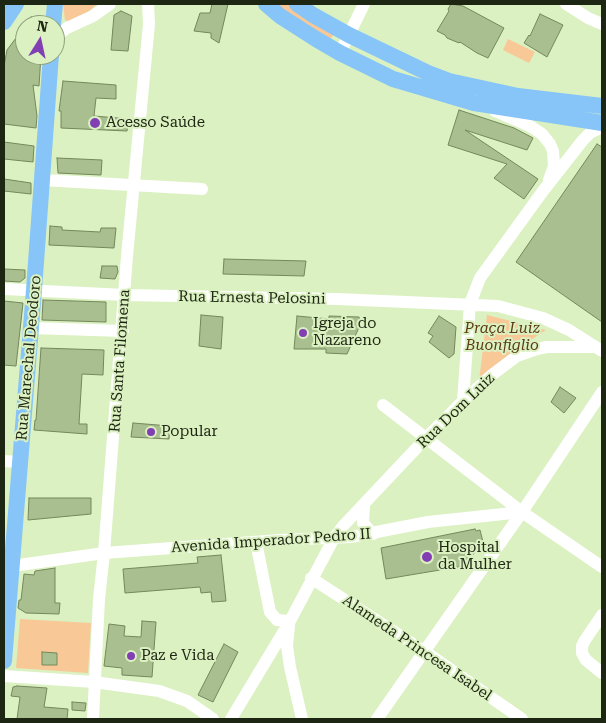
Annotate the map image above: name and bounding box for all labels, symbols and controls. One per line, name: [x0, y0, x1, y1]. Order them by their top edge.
north arrow: [15, 15, 65, 65]
text: N: [36, 17, 49, 35]
place label: Acesso Saúde: [106, 114, 205, 132]
marker: Acesso Saúde: [88, 116, 102, 130]
street label: Rua Marechal Deodoro: [13, 275, 45, 441]
street label: Rua Ernesta Pelosini: [178, 288, 326, 308]
street label: Rua Santa Filomena: [106, 289, 134, 433]
place label: Igreja do Nazareno: [313, 315, 381, 350]
park label: Praça Luiz Buonfiglio: [464, 320, 540, 355]
marker: Igreja do Nazareno: [297, 327, 309, 339]
street label: Rua Dom Luiz: [414, 370, 498, 452]
place label: Popular: [161, 423, 218, 441]
marker: Popular: [145, 426, 157, 438]
street label: Avenida Imperador Pedro II: [170, 525, 372, 557]
place label: Hospital da Mulher: [438, 539, 512, 574]
marker: Hospital da Mulher: [420, 550, 434, 564]
street label: Alameda Princesa Isabel: [339, 591, 495, 705]
place label: Paz e Vida: [141, 647, 214, 665]
marker: Paz e Vida: [125, 650, 137, 662]

